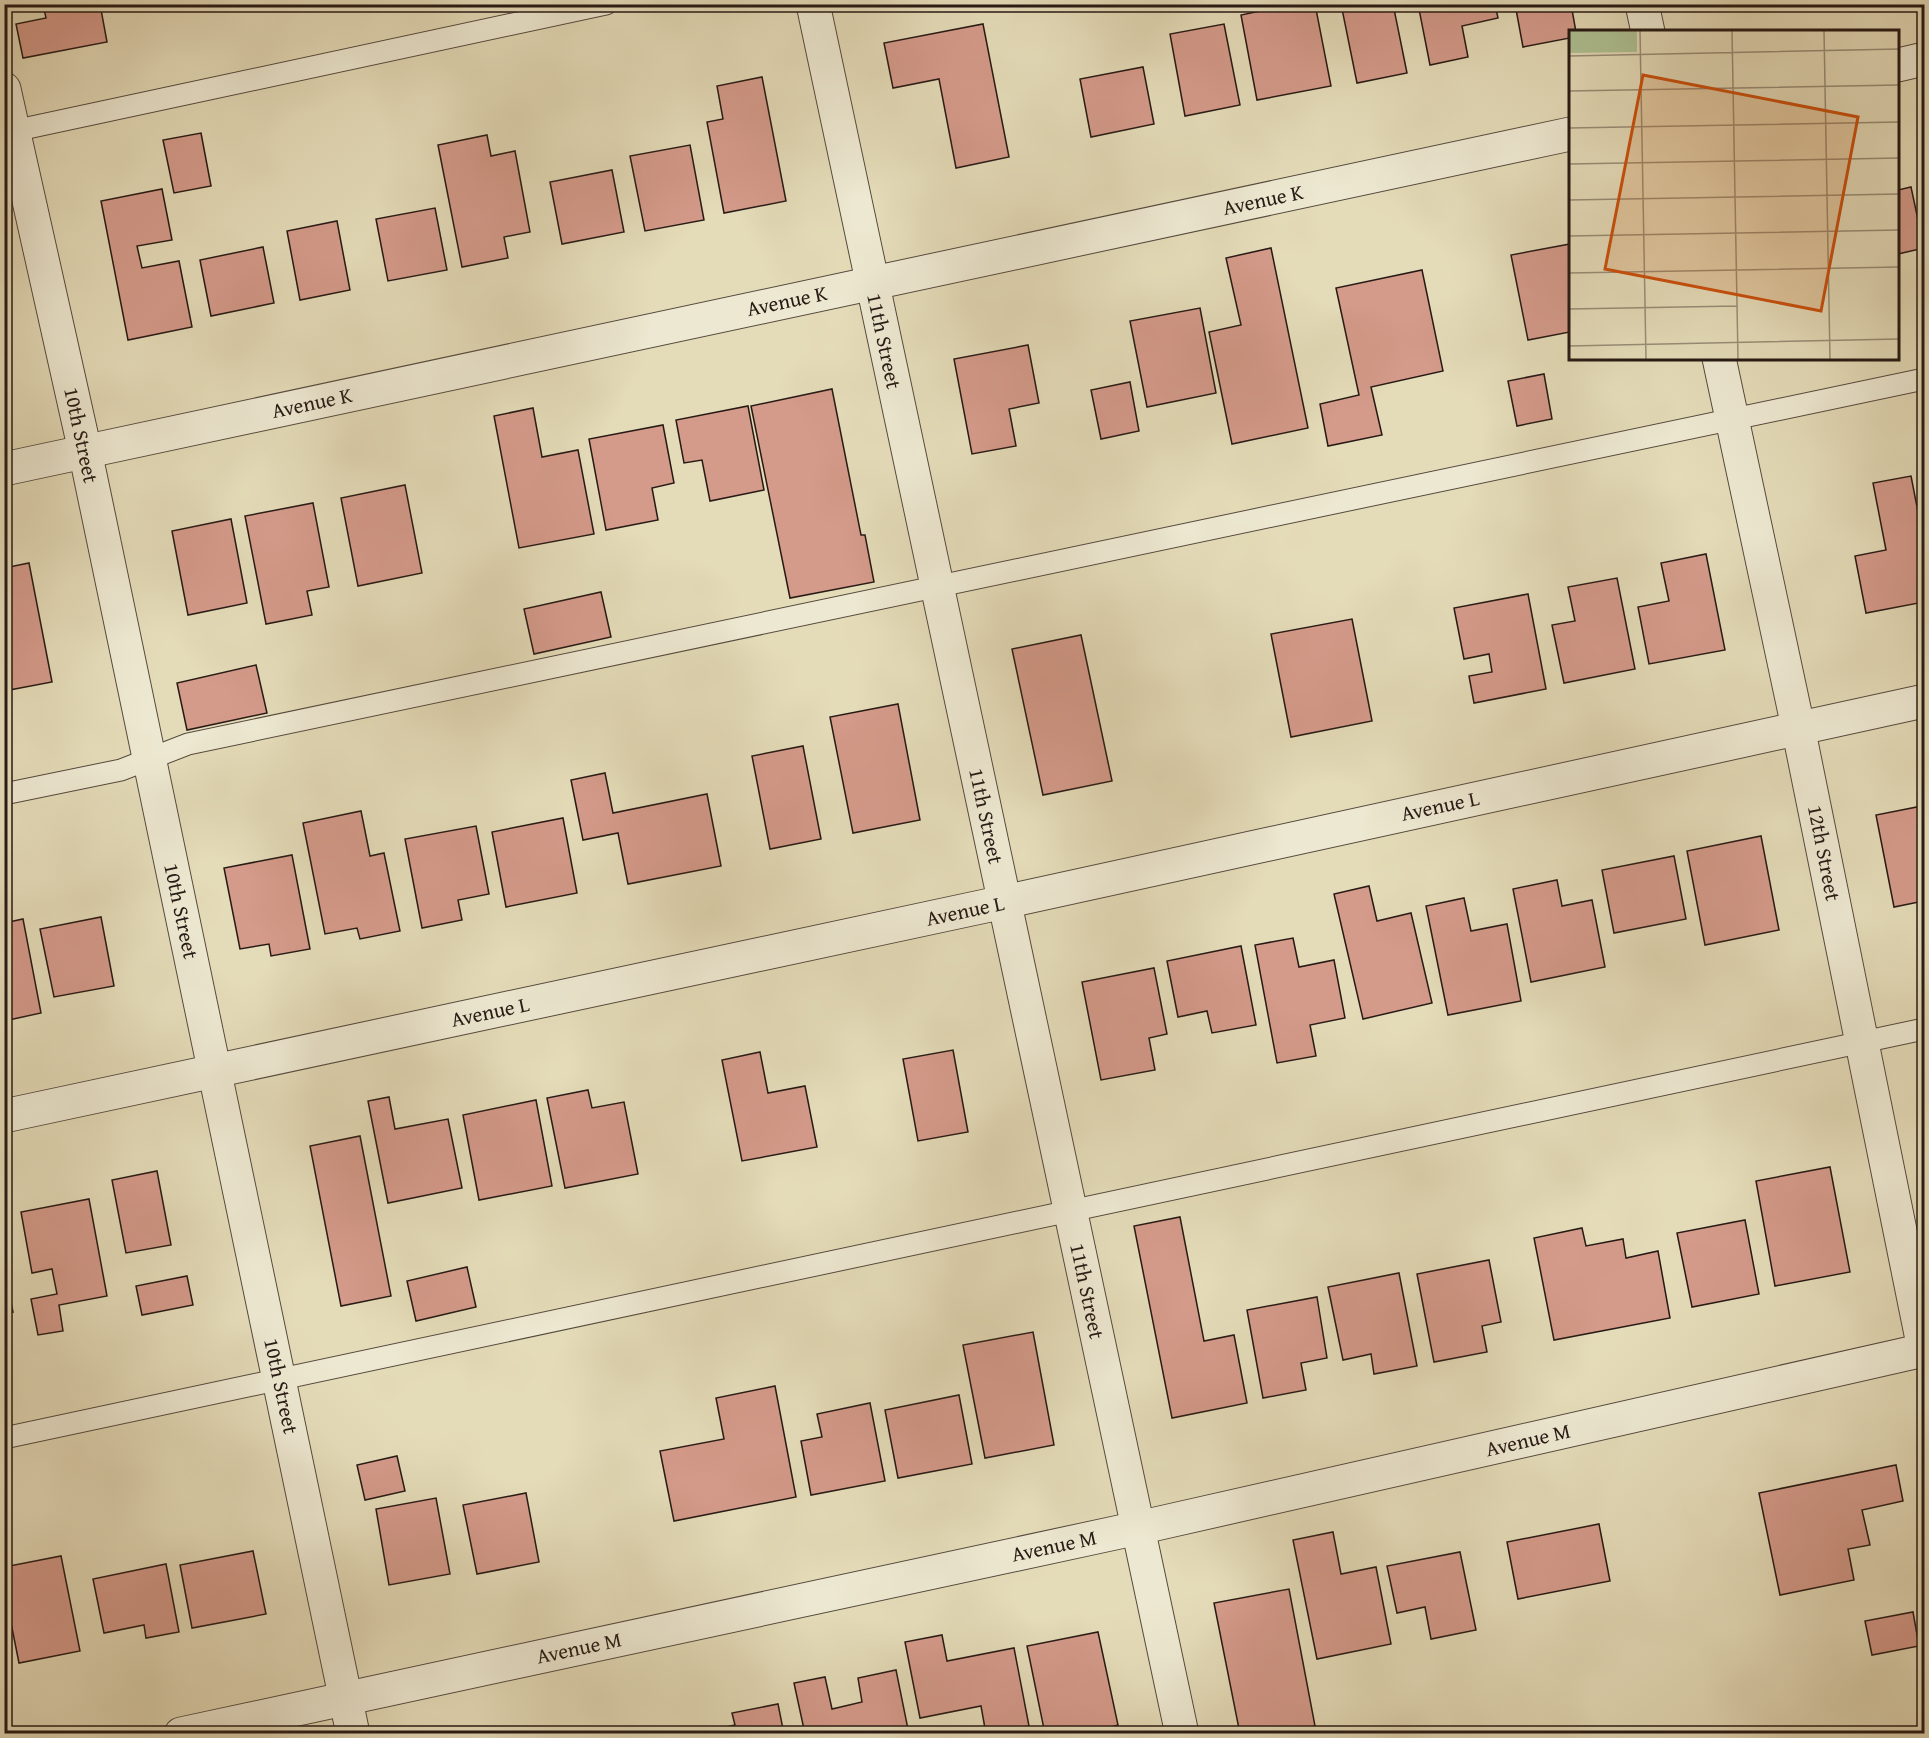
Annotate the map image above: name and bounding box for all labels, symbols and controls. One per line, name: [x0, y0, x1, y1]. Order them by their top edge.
inset map: [1569, 30, 1899, 360]
street label: Avenue K: [1220, 176, 1307, 223]
street label: Avenue K: [744, 277, 831, 324]
street label: 11th Street: [859, 290, 910, 392]
street label: Avenue K: [269, 379, 356, 426]
street label: 10th Street: [56, 384, 107, 486]
street label: 11th Street: [961, 765, 1012, 867]
street label: Avenue L: [1398, 782, 1482, 829]
street label: 12th Street: [1800, 802, 1849, 904]
street label: 10th Street: [156, 860, 207, 962]
street label: Avenue L: [923, 887, 1007, 934]
street label: Avenue L: [448, 988, 532, 1035]
street label: 11th Street: [1062, 1240, 1113, 1342]
street label: 10th Street: [256, 1335, 307, 1437]
street label: Avenue M: [1482, 1415, 1573, 1464]
street label: Avenue M: [1008, 1521, 1099, 1570]
street label: Avenue M: [533, 1623, 624, 1672]

